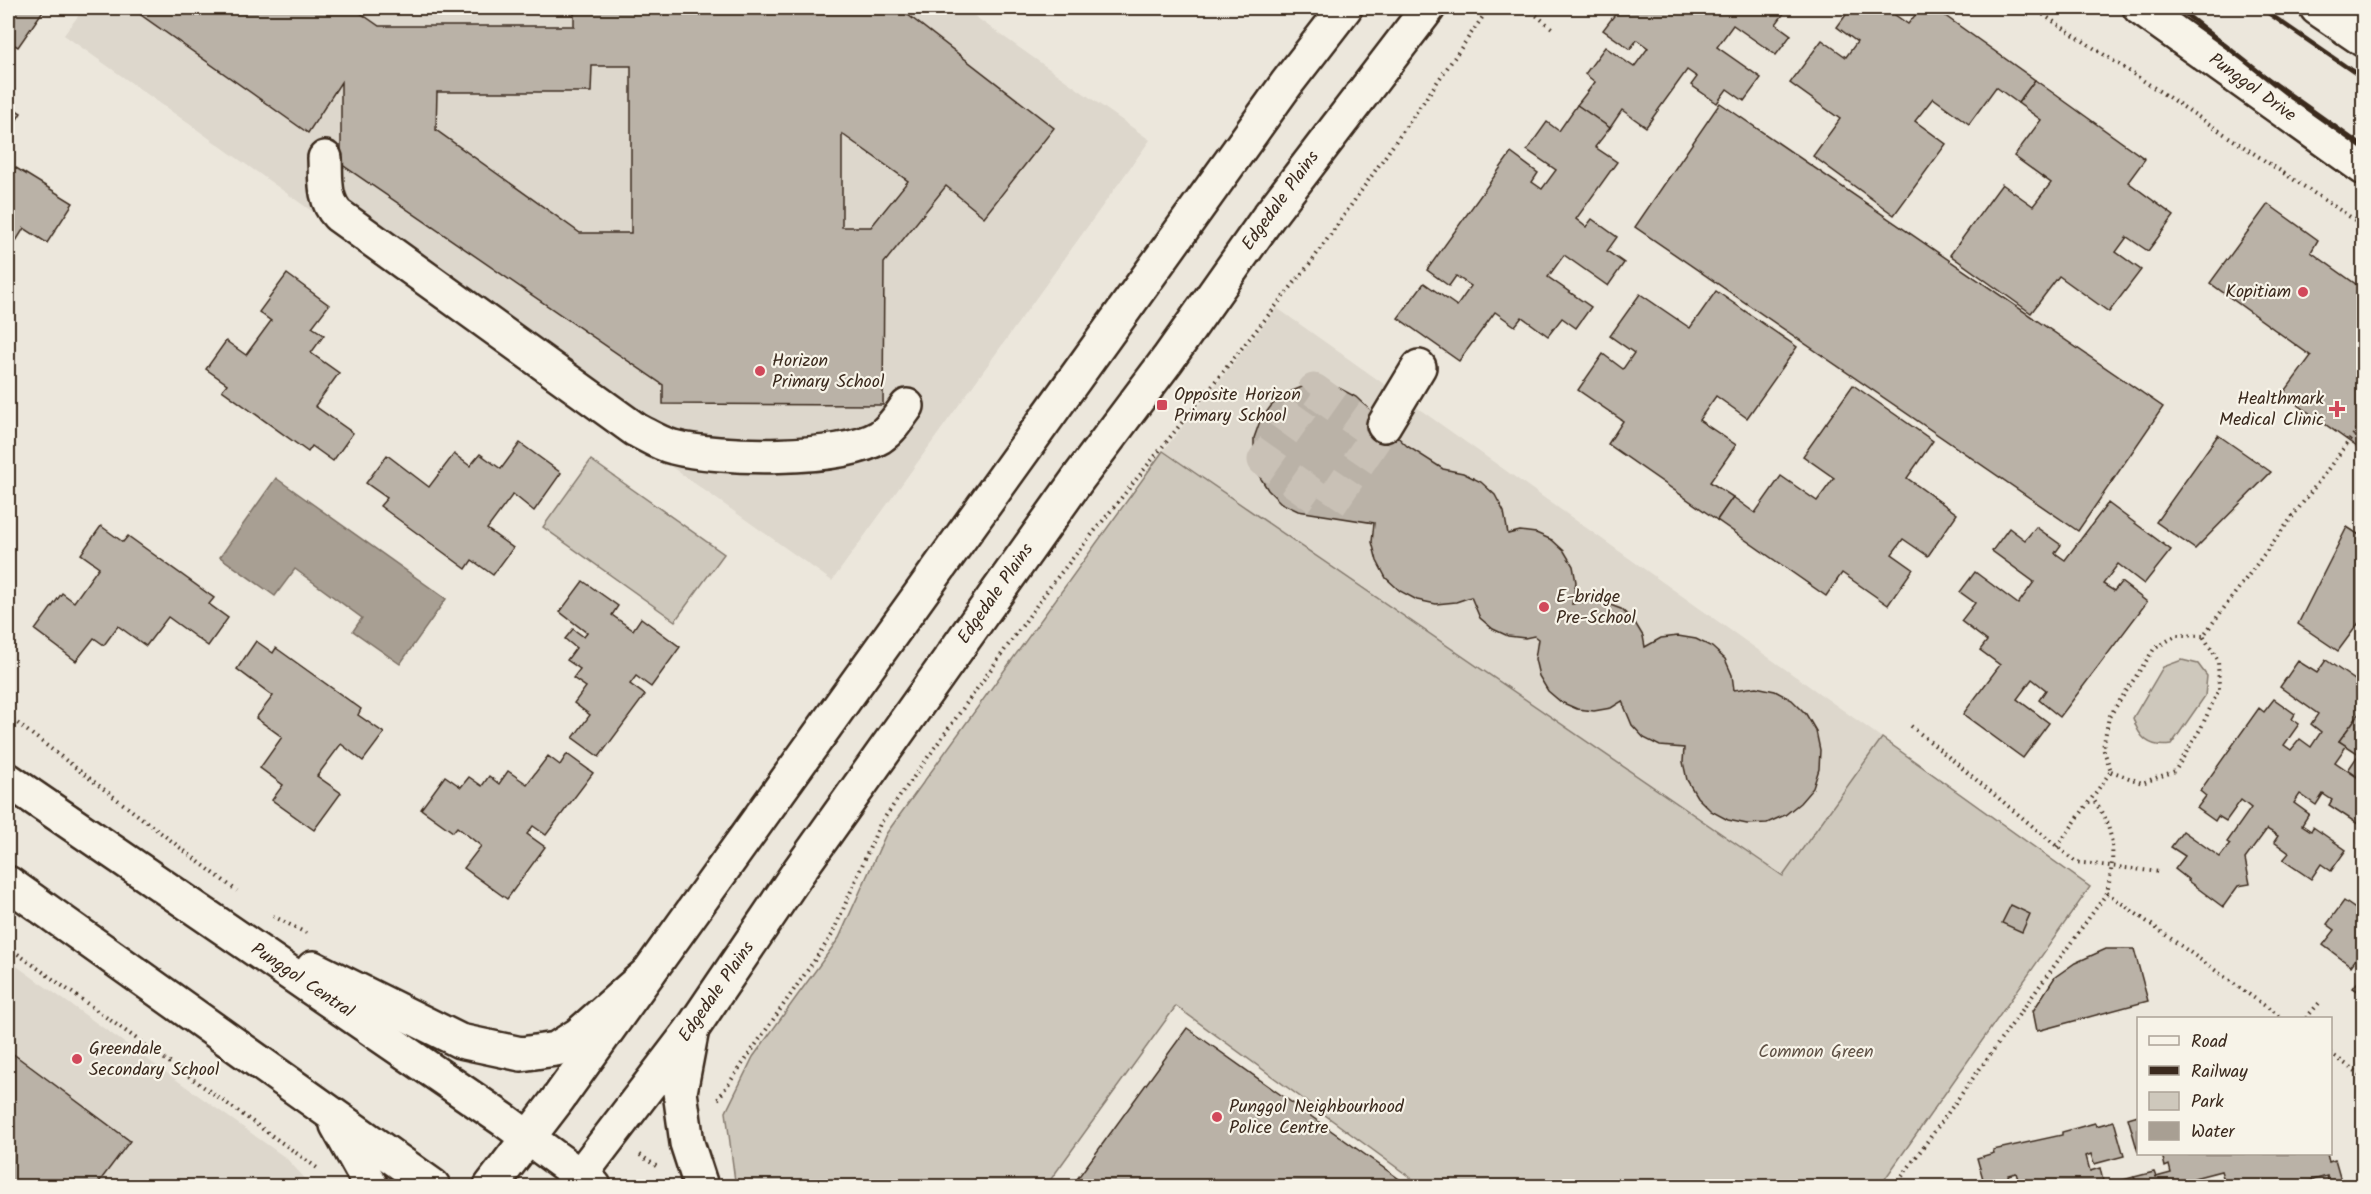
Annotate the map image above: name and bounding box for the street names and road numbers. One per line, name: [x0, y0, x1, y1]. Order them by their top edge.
street label: Punggol Drive: [2202, 46, 2302, 130]
street label: Edgedale Plains: [1235, 145, 1327, 257]
street label: Edgedale Plains: [950, 537, 1042, 650]
street label: Edgedale Plains: [671, 935, 763, 1048]
street label: Punggol Central: [244, 936, 360, 1027]

